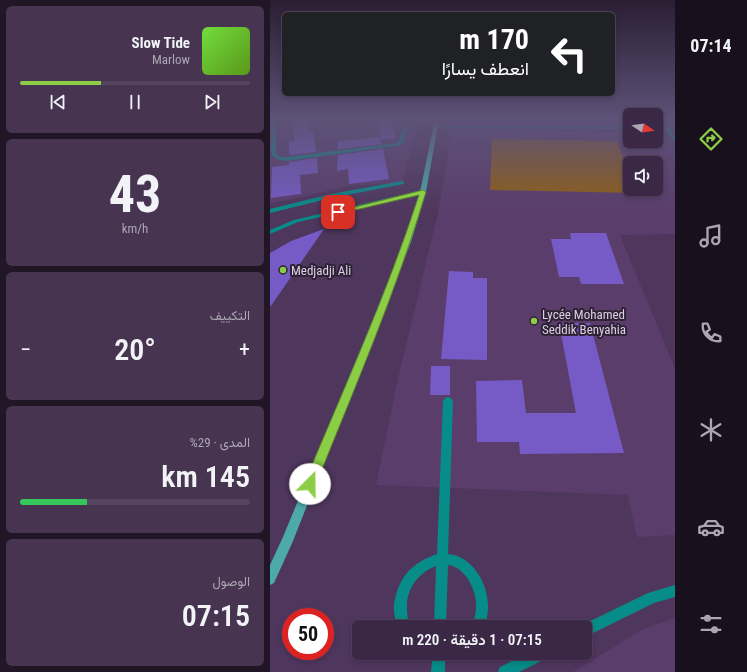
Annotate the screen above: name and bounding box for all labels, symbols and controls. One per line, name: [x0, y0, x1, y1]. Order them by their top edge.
text: 170 m: [459, 23, 529, 56]
icon: left: [543, 28, 595, 80]
text: Slow Tide: [132, 34, 190, 52]
text: 07:14: [690, 35, 732, 56]
text: Marlow: [152, 52, 190, 67]
text: انعطف يسارًا: [442, 58, 529, 79]
icon: previous: [47, 91, 69, 113]
icon: pause: [124, 91, 146, 113]
icon: next: [201, 91, 223, 113]
north arrow: [623, 108, 663, 148]
map controls: [623, 108, 663, 196]
icon: directions: [697, 125, 725, 153]
button: sound: [623, 156, 663, 196]
text: 43: [109, 164, 161, 225]
pin: [321, 195, 355, 229]
icon: arrive: [327, 201, 349, 223]
text: km/h: [122, 221, 148, 236]
icon: music: [697, 222, 725, 250]
place label: Medjadji Ali: [291, 263, 351, 278]
marker: Medjadji Ali: [278, 265, 288, 275]
place label: Lycée Mohamed Seddik Benyahia: [542, 307, 626, 337]
text: التكييف: [210, 308, 250, 323]
marker: Lycée Mohamed Seddik Benyahia: [529, 316, 539, 326]
icon: phone: [697, 319, 725, 347]
text: 20°: [114, 332, 156, 367]
text: −: [20, 337, 31, 362]
text: +: [239, 337, 250, 362]
icon: climate: [697, 416, 725, 444]
text: المدى · 29%: [189, 435, 250, 450]
text: 145 km: [161, 459, 250, 494]
position arrow: [289, 463, 331, 505]
icon: car: [697, 513, 725, 541]
text: الوصول: [212, 574, 250, 589]
text: 07:15: [182, 598, 250, 633]
speed limit sign: 50: [282, 608, 334, 660]
icon: filters: [697, 610, 725, 638]
text: 07:15 · 1 دقيقة · 220 m: [402, 631, 542, 649]

